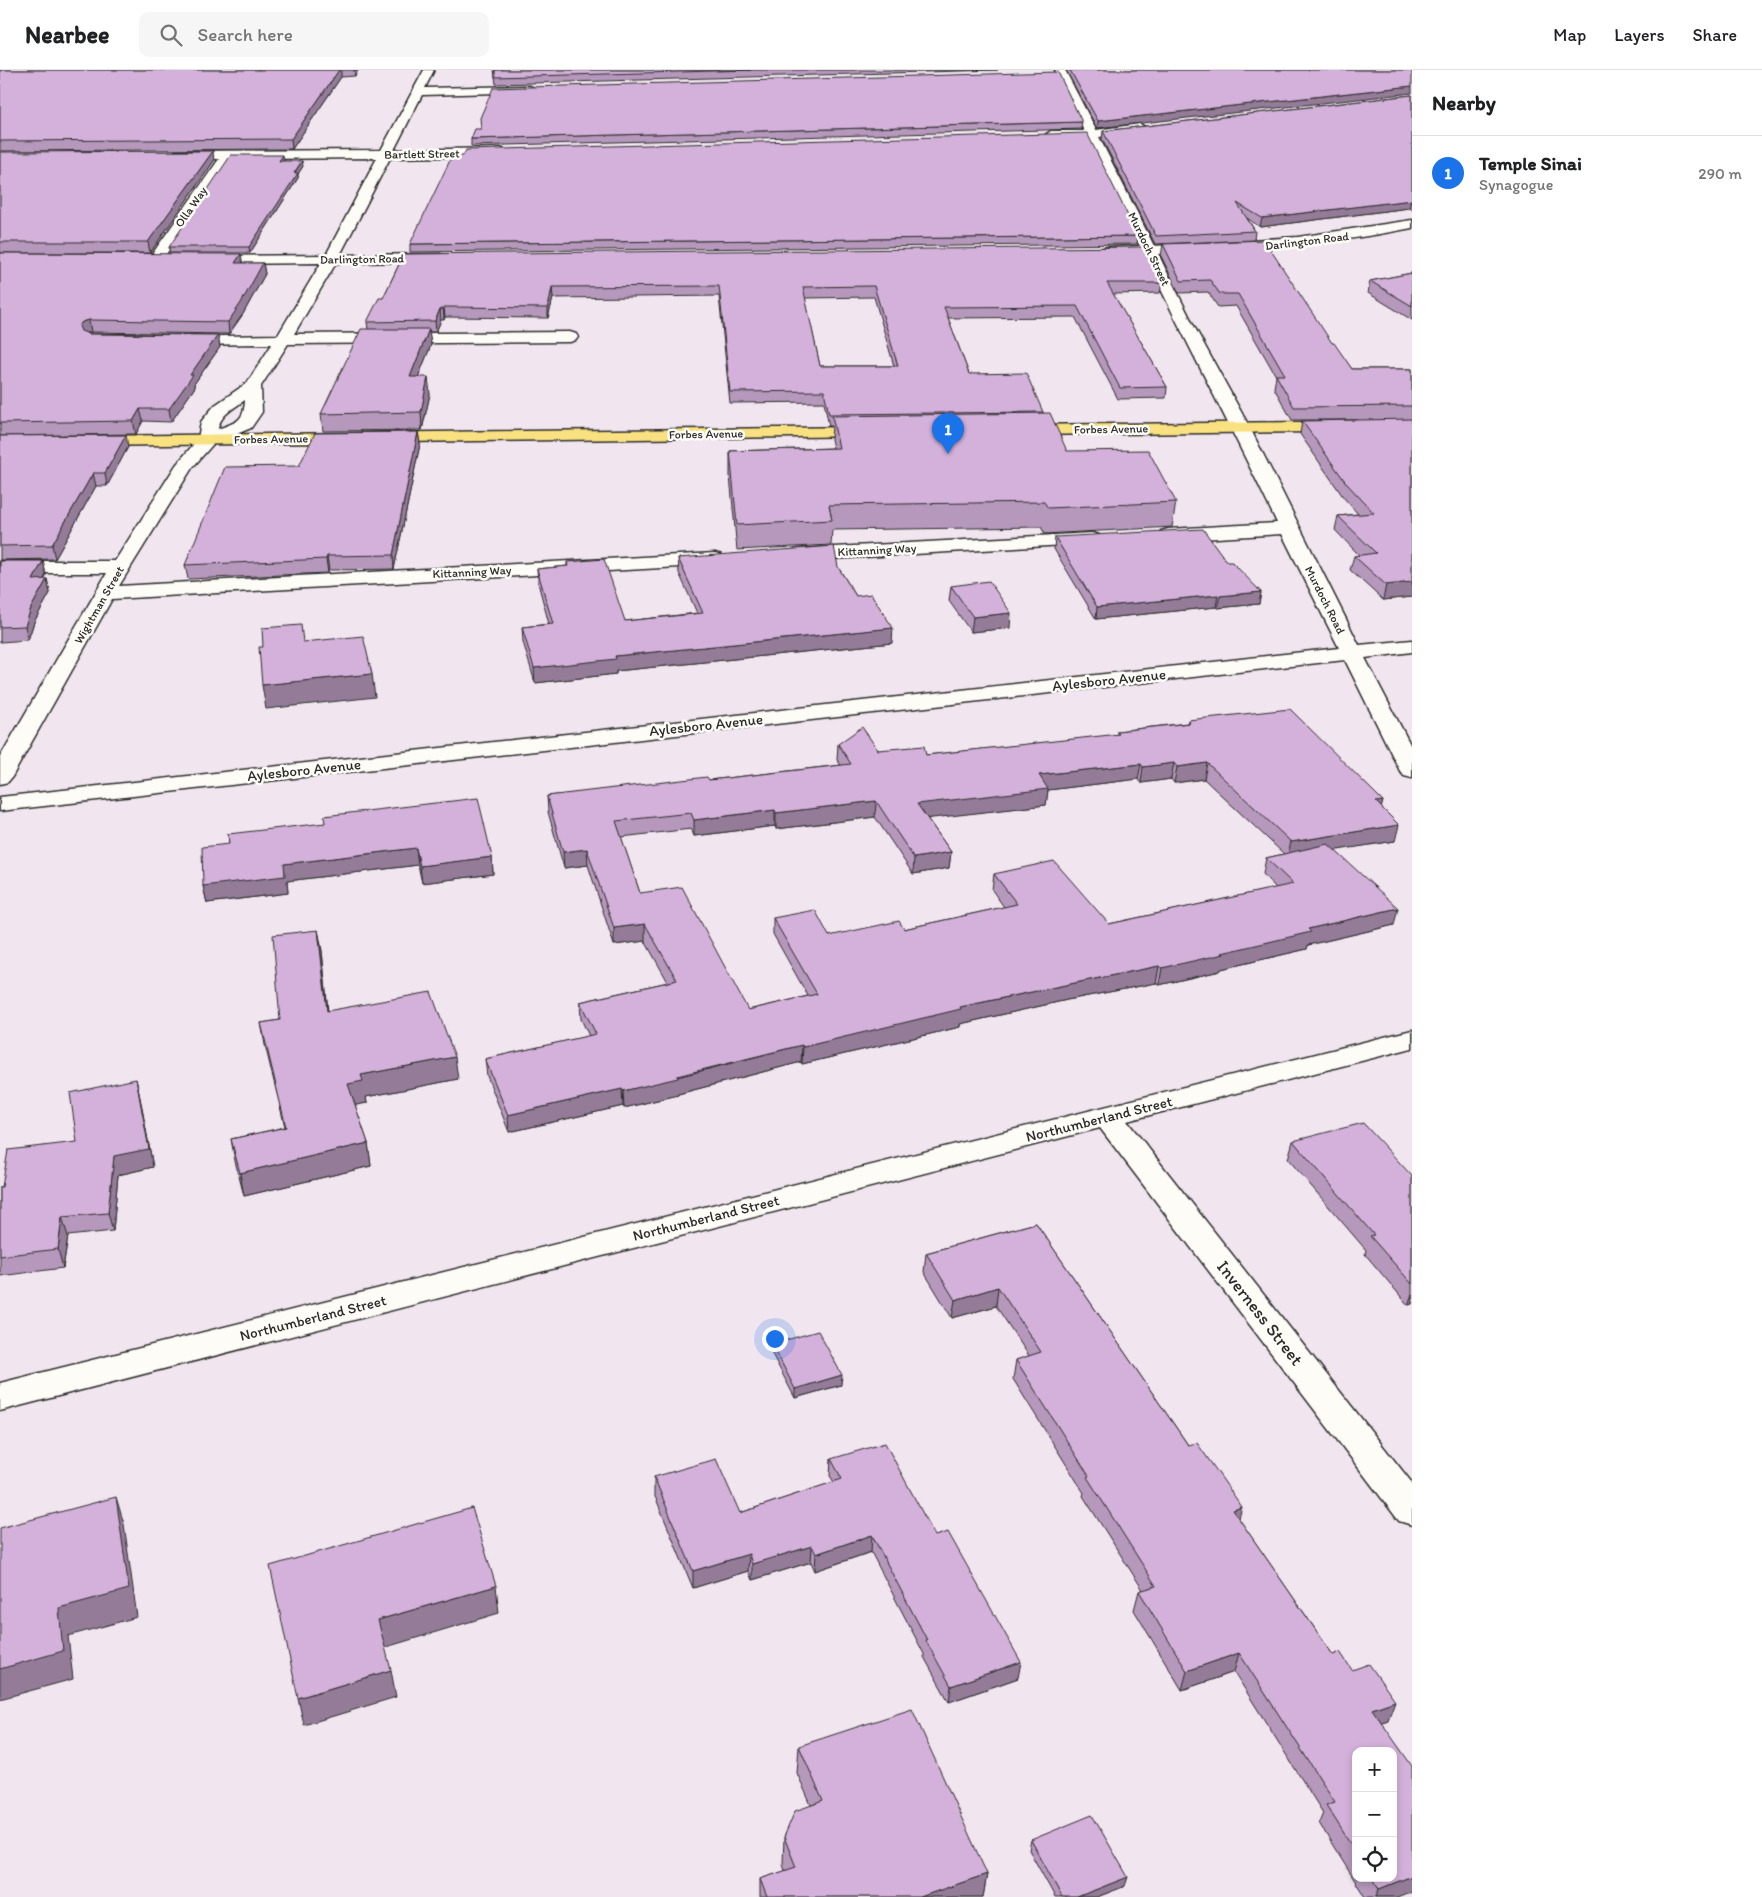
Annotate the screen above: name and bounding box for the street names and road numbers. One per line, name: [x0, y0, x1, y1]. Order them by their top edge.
street label: Bartlett Street: [384, 146, 460, 162]
street label: Olla Way: [172, 184, 210, 230]
street label: Murdoch Street: [1125, 210, 1173, 288]
street label: Darlington Road: [1264, 229, 1350, 253]
street label: Darlington Road: [320, 251, 405, 267]
street label: Forbes Avenue: [1074, 421, 1149, 437]
street label: Forbes Avenue: [669, 426, 744, 442]
street label: Forbes Avenue: [234, 431, 309, 447]
street label: Kittanning Way: [837, 541, 917, 559]
street label: Wightman Street: [71, 563, 127, 646]
street label: Kittanning Way: [432, 563, 512, 581]
street label: Murdoch Road: [1302, 564, 1348, 637]
street label: Aylesboro Avenue: [1051, 665, 1167, 695]
street label: Aylesboro Avenue: [648, 710, 764, 740]
street label: Aylesboro Avenue: [246, 755, 362, 785]
street label: Northumberland Street: [1024, 1092, 1174, 1146]
street label: Northumberland Street: [631, 1191, 781, 1245]
street label: Inverness Street: [1212, 1256, 1308, 1370]
street label: Northumberland Street: [238, 1291, 388, 1345]

